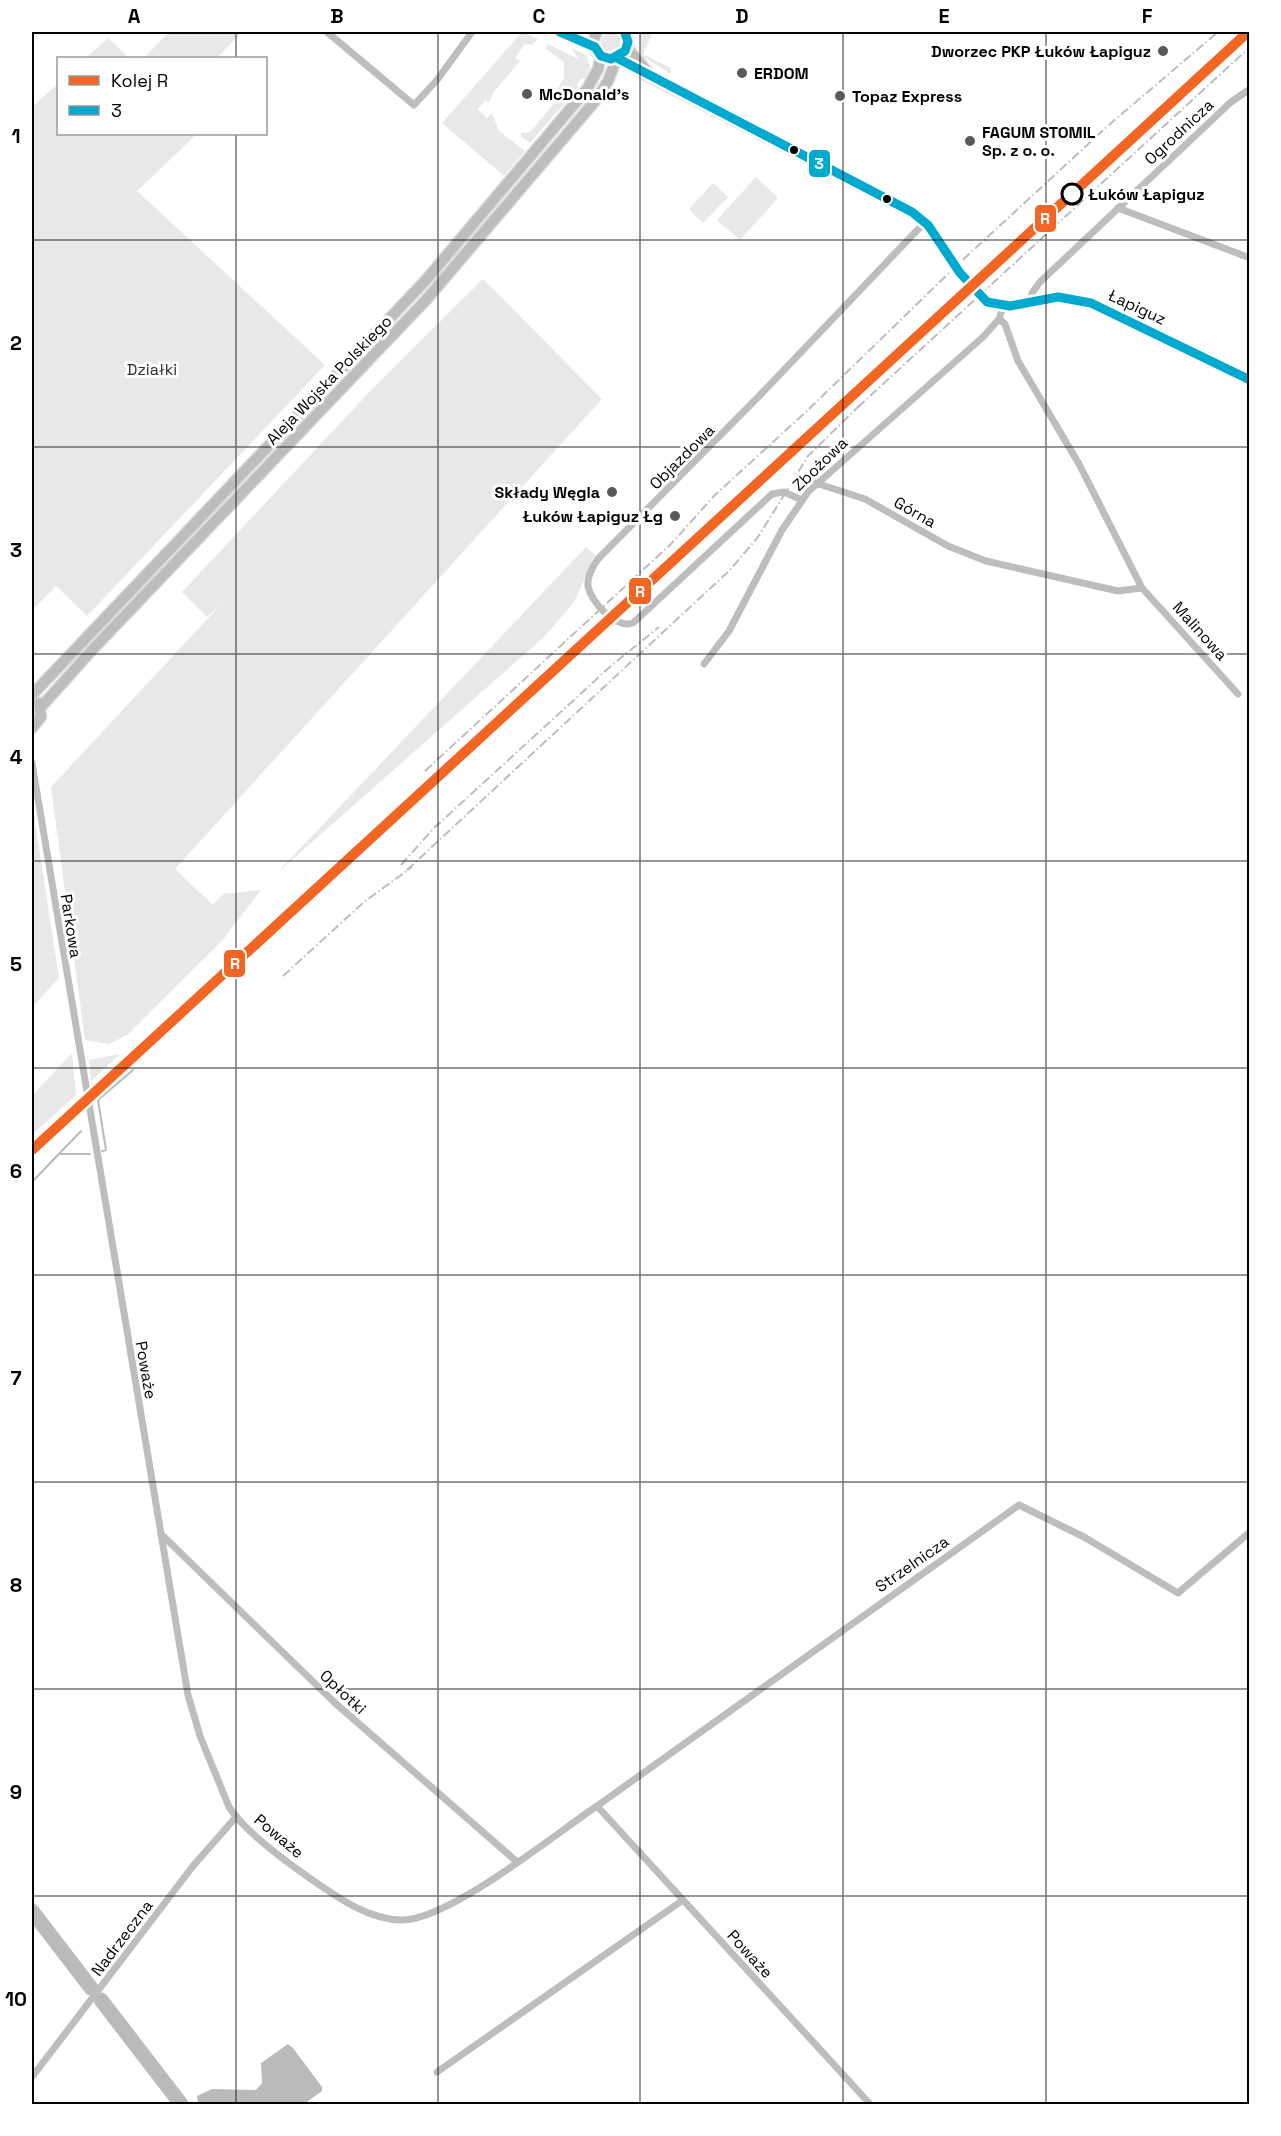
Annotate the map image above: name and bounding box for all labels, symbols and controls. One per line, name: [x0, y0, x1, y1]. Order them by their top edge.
text: A: [128, 3, 141, 29]
text: B: [330, 3, 344, 29]
text: C: [533, 3, 546, 29]
text: D: [735, 3, 749, 29]
text: E: [938, 3, 950, 29]
text: F: [1142, 3, 1153, 29]
place label: Dworzec PKP Łuków Łapiguz: [931, 41, 1151, 62]
marker: Dworzec PKP Łuków Łapiguz: [1156, 44, 1170, 58]
legend: [57, 57, 267, 135]
place label: ERDOM: [754, 63, 809, 84]
marker: ERDOM: [735, 66, 749, 80]
text: Kolej R: [111, 69, 168, 92]
place label: McDonald's: [539, 84, 629, 105]
place label: Topaz Express: [852, 86, 962, 107]
marker: McDonald's: [520, 87, 534, 101]
marker: Topaz Express: [833, 89, 847, 103]
street label: Ogrodnicza: [1140, 95, 1218, 169]
text: 3: [111, 99, 122, 122]
place label: FAGUM STOMIL Sp. z o. o.: [982, 122, 1096, 161]
text: 1: [11, 123, 21, 149]
marker: FAGUM STOMIL Sp. z o. o.: [963, 134, 977, 148]
unlabelled marker: [788, 144, 800, 156]
line badge: 3: [808, 149, 831, 178]
text: 3: [814, 153, 824, 174]
marker: Łuków Łapiguz: [1061, 183, 1083, 205]
place label: Łuków Łapiguz: [1088, 184, 1204, 205]
unlabelled marker: [881, 193, 893, 205]
line badge: R: [1034, 204, 1057, 233]
text: R: [1040, 208, 1050, 229]
street label: Łapiguz: [1105, 285, 1169, 329]
street label: Aleja Wojska Polskiego: [262, 311, 396, 449]
text: 2: [10, 330, 22, 356]
park label: Działki: [127, 359, 177, 380]
street label: Objazdowa: [645, 420, 719, 494]
street label: Zbożowa: [788, 433, 852, 495]
place label: Składy Węgla: [495, 482, 600, 503]
marker: Składy Węgla: [605, 485, 619, 499]
street label: Górna: [890, 492, 940, 532]
place label: Łuków Łapiguz Łg: [523, 506, 663, 527]
marker: Łuków Łapiguz Łg: [668, 509, 682, 523]
text: 3: [10, 537, 22, 563]
line badge: R: [628, 577, 652, 605]
text: R: [635, 581, 645, 602]
street label: Malinowa: [1168, 597, 1232, 665]
text: 4: [10, 744, 23, 770]
street label: Parkowa: [56, 893, 86, 959]
line badge: R: [223, 949, 246, 978]
text: 5: [10, 951, 22, 977]
text: R: [230, 953, 240, 974]
text: 6: [10, 1158, 22, 1184]
street label: Poważe: [131, 1339, 161, 1401]
text: 7: [10, 1365, 22, 1391]
street label: Strzelnicza: [871, 1531, 953, 1597]
text: 8: [10, 1572, 22, 1598]
street label: Opłotki: [315, 1665, 371, 1719]
text: 9: [10, 1779, 22, 1805]
street label: Poważe: [250, 1809, 308, 1863]
street label: Nadrzeczna: [87, 1896, 157, 1980]
street label: Poważe: [723, 1925, 777, 1983]
text: 10: [5, 1986, 27, 2012]

